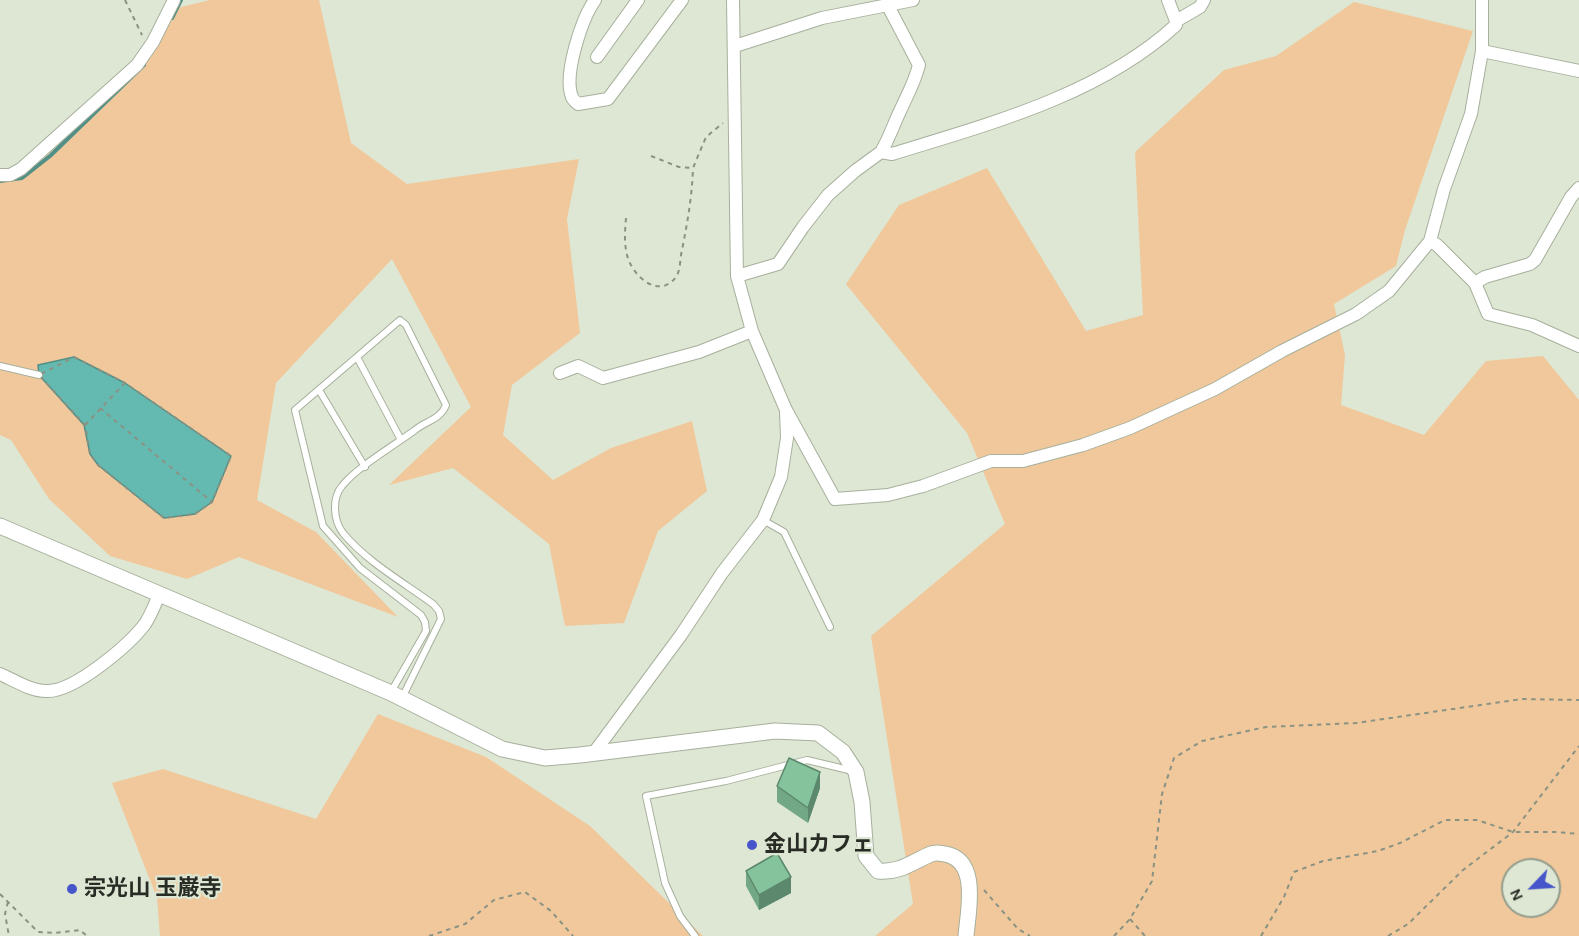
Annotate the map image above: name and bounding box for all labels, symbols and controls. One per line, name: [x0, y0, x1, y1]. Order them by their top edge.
place label: 金山カフェ: [764, 832, 874, 858]
marker: 金山カフェ: [745, 838, 759, 852]
north arrow: [1501, 858, 1561, 918]
place label: 宗光山 玉巌寺: [84, 876, 222, 902]
marker: 宗光山 玉巌寺: [65, 882, 79, 896]
text: N: [1505, 886, 1527, 904]

